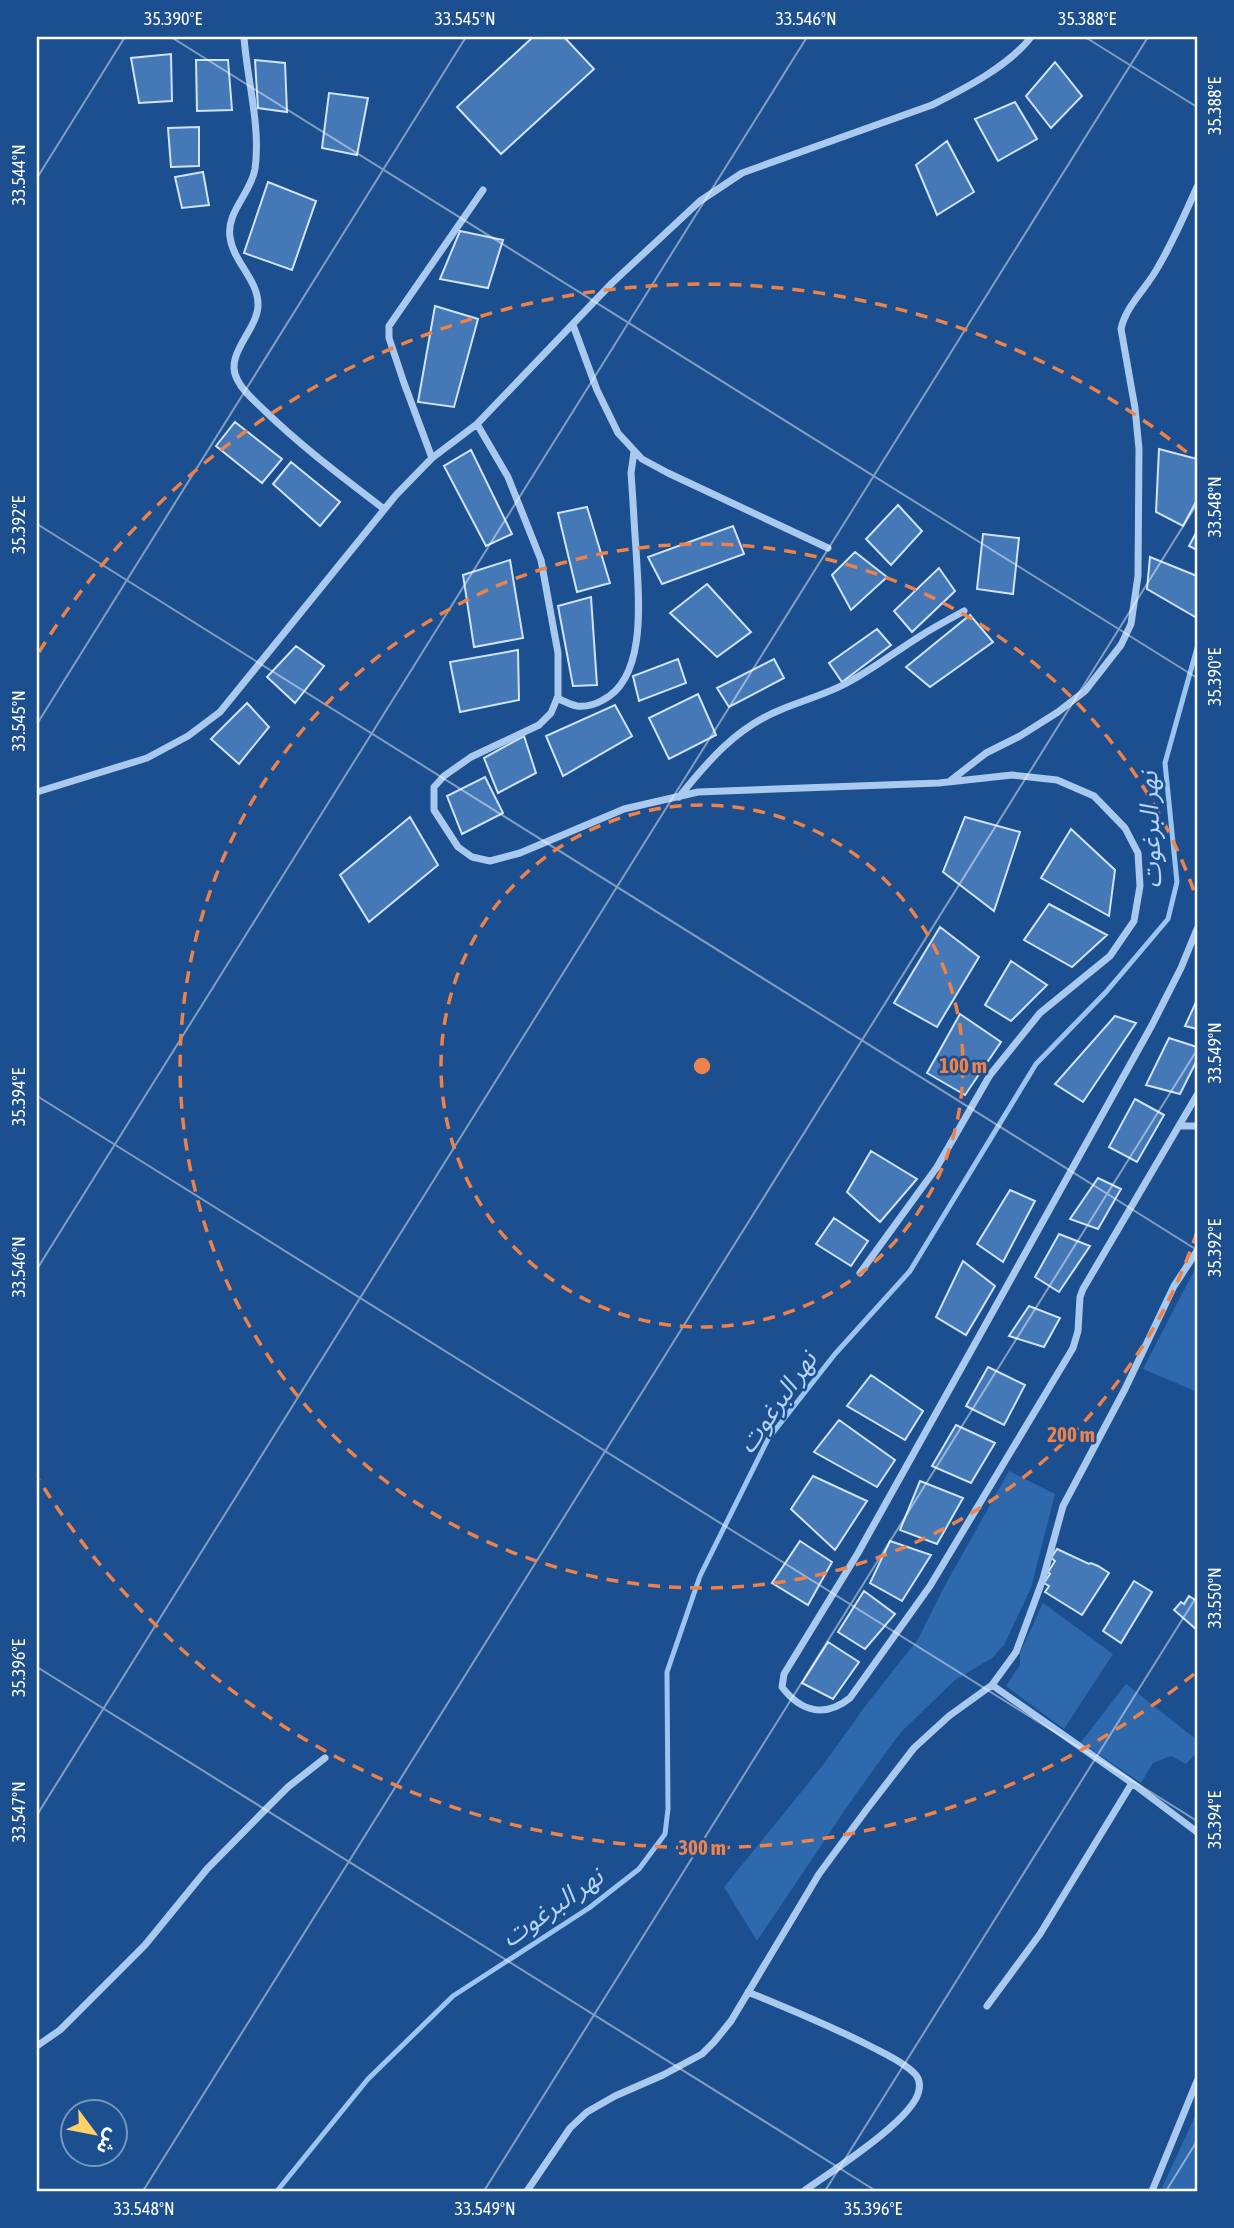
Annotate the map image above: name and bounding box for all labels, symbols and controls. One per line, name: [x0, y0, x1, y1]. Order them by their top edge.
text: 35.390°E: [144, 8, 202, 29]
text: 33.545°N: [434, 8, 496, 29]
text: 33.546°N: [775, 8, 837, 29]
text: 35.388°E: [1058, 8, 1116, 29]
text: 35.388°E: [1204, 77, 1225, 135]
text: 33.544°N: [8, 144, 29, 206]
text: 33.548°N: [1204, 476, 1225, 538]
text: 35.392°E: [8, 496, 29, 554]
text: 35.390°E: [1204, 648, 1225, 706]
text: 33.545°N: [8, 690, 29, 752]
water label: نهر البرغوت: [1133, 769, 1168, 889]
text: 33.549°N: [1204, 1022, 1225, 1084]
text: 100 m: [939, 1053, 987, 1077]
centre of rings: [690, 1054, 714, 1078]
text: 35.394°E: [8, 1068, 29, 1126]
text: 35.392°E: [1204, 1219, 1225, 1277]
text: 33.546°N: [8, 1236, 29, 1298]
water label: نهر البرغوت: [731, 1344, 825, 1459]
text: 200 m: [1047, 1422, 1095, 1446]
text: 33.550°N: [1204, 1567, 1225, 1629]
text: 35.396°E: [8, 1639, 29, 1697]
text: 33.547°N: [8, 1781, 29, 1843]
text: 35.394°E: [1204, 1791, 1225, 1849]
text: 300 m: [678, 1835, 726, 1859]
water label: نهر البرغوت: [496, 1860, 611, 1954]
north arrow: [60, 2098, 130, 2168]
text: ش: [92, 2125, 125, 2159]
text: 33.548°N: [113, 2198, 175, 2219]
text: 33.549°N: [454, 2198, 516, 2219]
text: 35.396°E: [844, 2198, 902, 2219]

